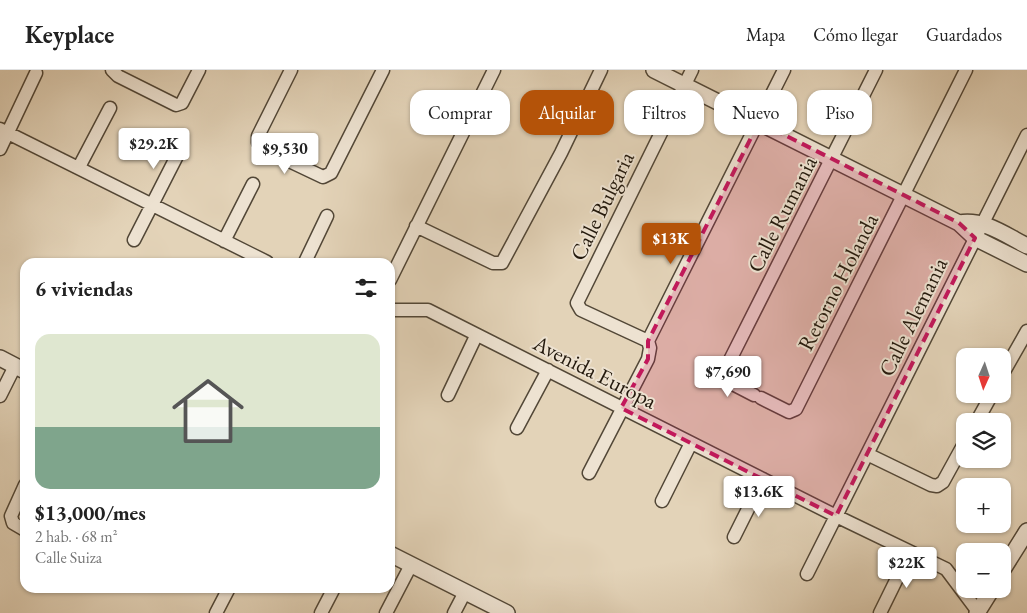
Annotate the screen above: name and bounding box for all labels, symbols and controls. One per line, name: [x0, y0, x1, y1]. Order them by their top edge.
text: Keyplace: [25, 19, 114, 50]
text: Mapa: [746, 23, 785, 46]
text: Cómo llegar: [813, 23, 898, 46]
text: Guardados: [926, 23, 1002, 46]
chip: Comprar: [410, 90, 510, 135]
chip: Alquilar: [520, 90, 614, 135]
chip: Filtros: [624, 90, 704, 135]
chip: Nuevo: [714, 90, 797, 135]
chip: Piso: [807, 90, 872, 135]
pin: $29.2K: [113, 128, 195, 170]
pin: $9,530: [244, 132, 326, 175]
text: $29.2K: [130, 133, 178, 154]
text: $9,530: [262, 138, 308, 159]
street label: Calle Bulgaria: [563, 147, 641, 265]
street label: Calle Rumania: [740, 151, 824, 277]
street label: Retorno Holanda: [791, 208, 885, 356]
pin: $13K: [641, 222, 701, 265]
text: $13K: [653, 228, 689, 249]
street label: Calle Alemania: [872, 253, 954, 381]
icon: filters: [352, 274, 380, 302]
text: 6 viviendas: [35, 275, 133, 302]
street label: Avenida Europa: [528, 328, 662, 416]
north arrow: [956, 348, 1011, 402]
map controls: [956, 348, 1011, 598]
pin: $7,690: [687, 356, 769, 398]
text: $7,690: [705, 361, 751, 382]
icon: home: [163, 366, 253, 456]
button: layers: [956, 413, 1011, 468]
pin: $13.6K: [718, 476, 800, 518]
button: +: [956, 478, 1011, 533]
text: $13.6K: [735, 481, 783, 502]
text: $13,000/mes: [35, 499, 146, 526]
text: 2 hab. · 68 m²: [35, 526, 117, 547]
button: −: [956, 543, 1011, 598]
pin: $22K: [877, 546, 937, 589]
text: Calle Suiza: [35, 547, 102, 568]
text: $22K: [889, 552, 925, 573]

